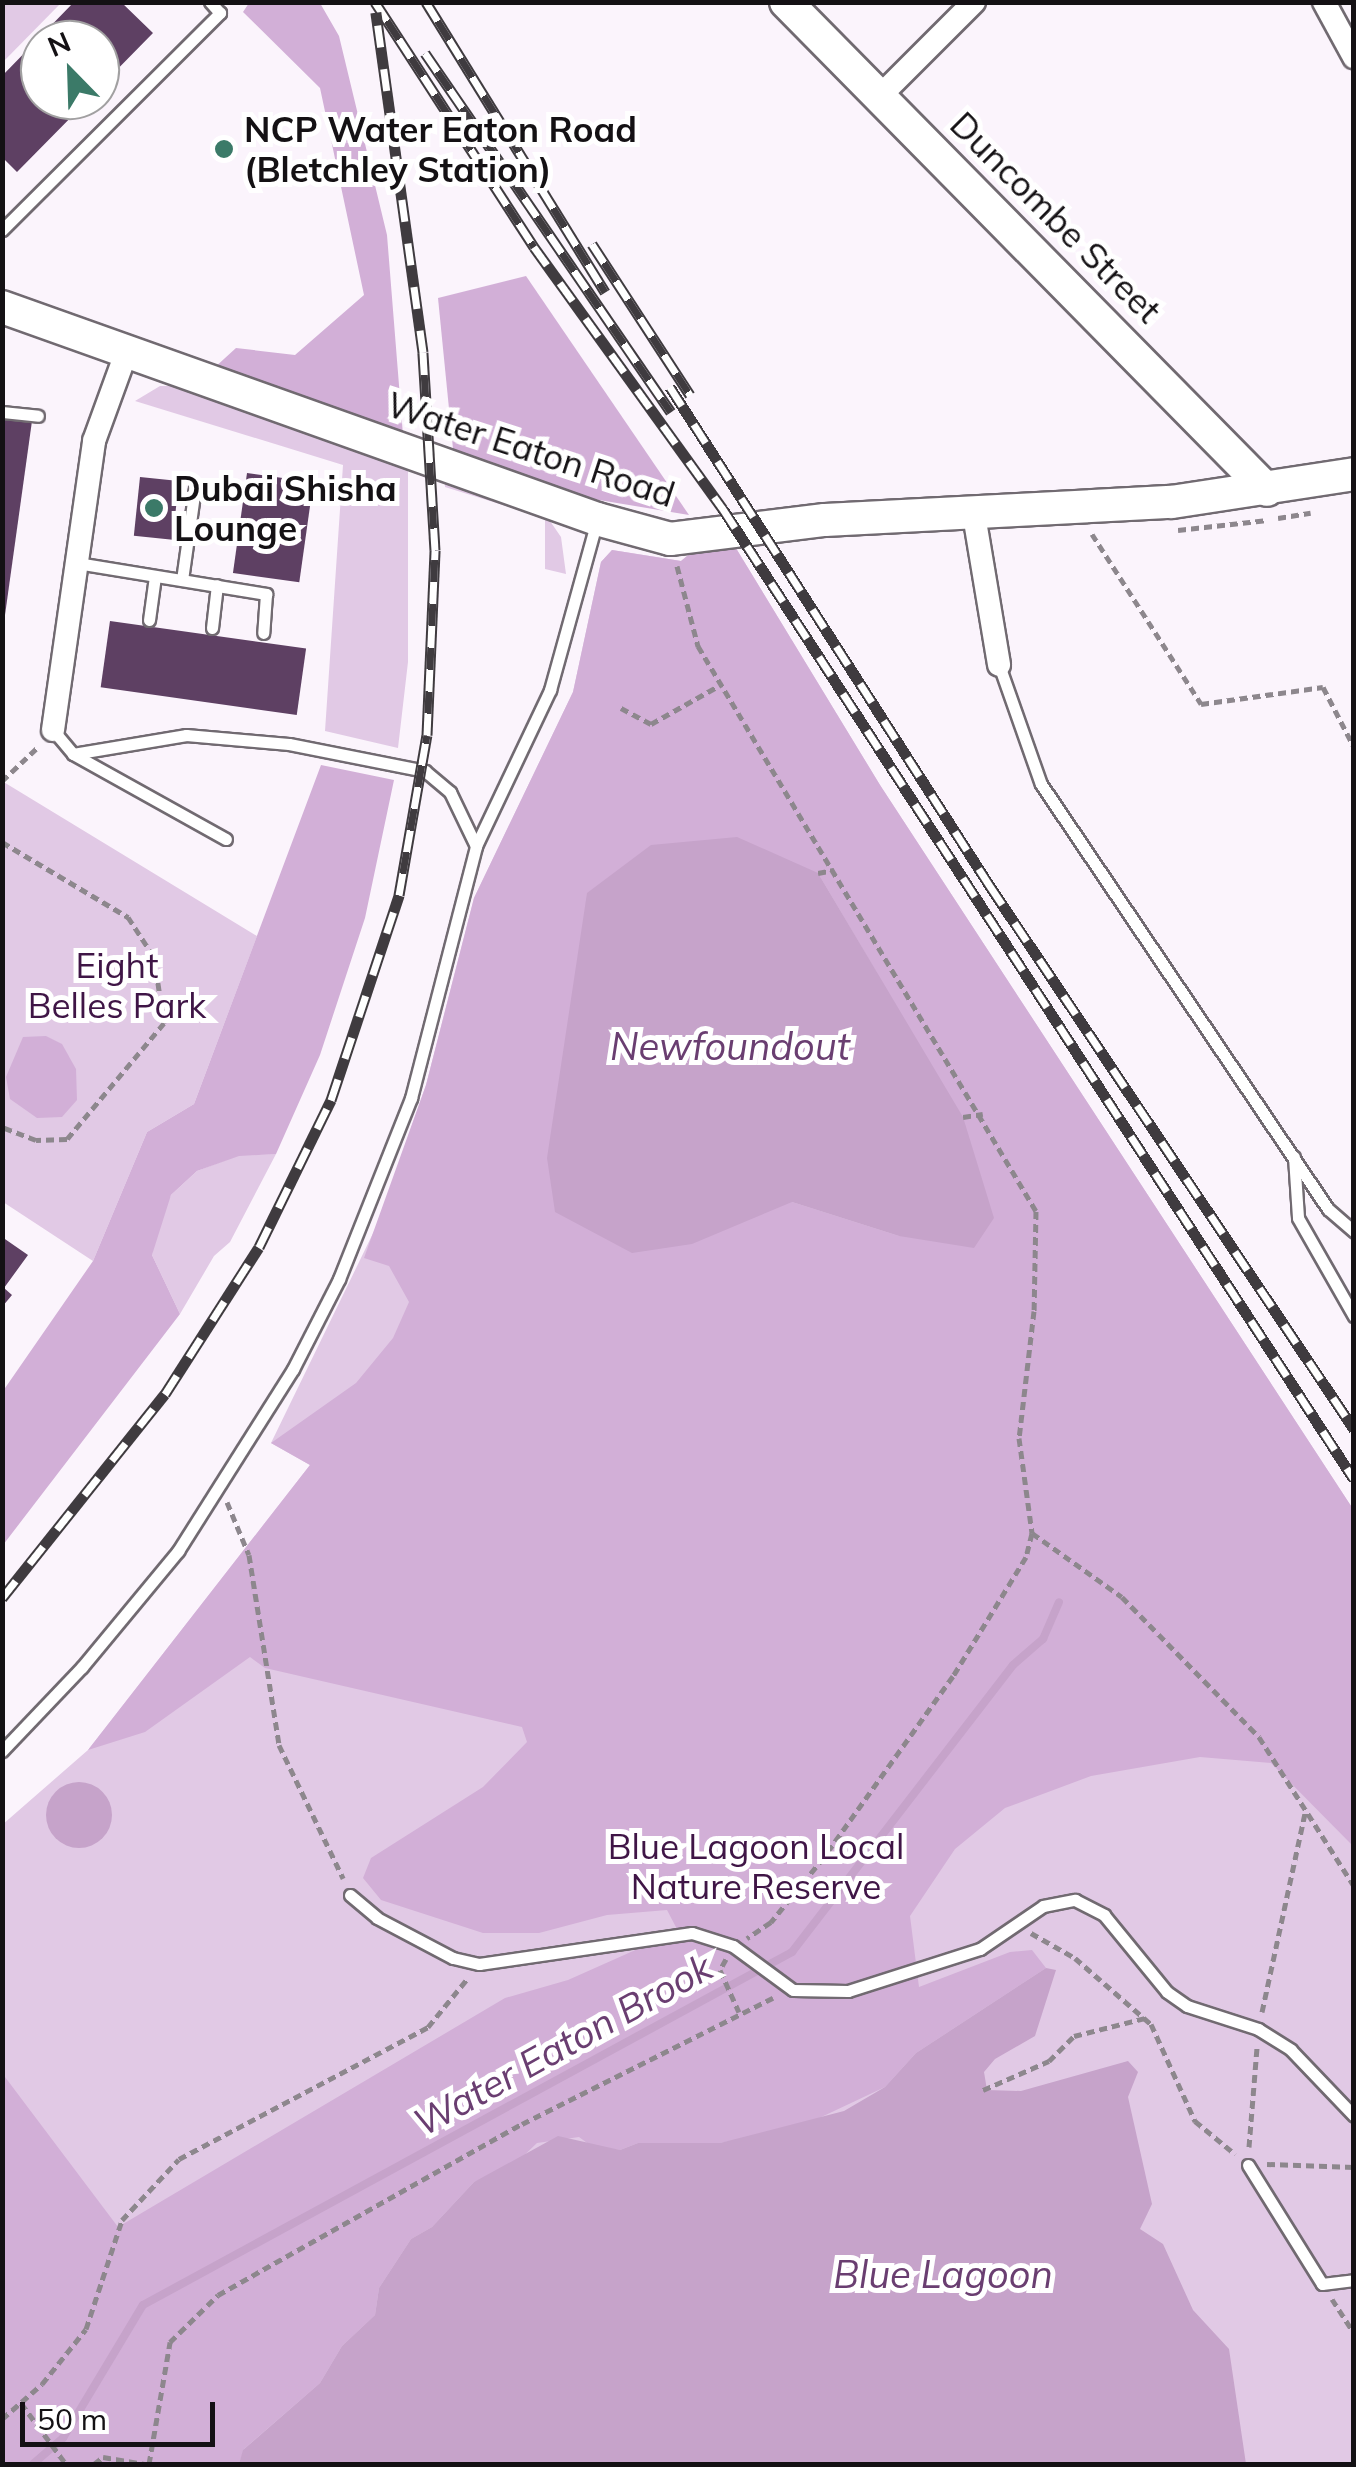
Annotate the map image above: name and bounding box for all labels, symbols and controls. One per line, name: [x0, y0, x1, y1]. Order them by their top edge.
north arrow: [20, 20, 120, 120]
text: N: [42, 24, 75, 64]
street label: Duncombe Street: [942, 103, 1170, 331]
place label: NCP Water Eaton Road (Bletchley Station): [244, 108, 637, 190]
marker: NCP Water Eaton Road (Bletchley Station): [213, 138, 235, 160]
street label: Water Eaton Road: [382, 383, 680, 515]
place label: Dubai Shisha Lounge: [174, 467, 397, 549]
marker: Dubai Shisha Lounge: [143, 497, 165, 519]
park label: Eight Belles Park: [28, 944, 206, 1026]
water label: Newfoundout: [610, 1024, 850, 1070]
park label: Blue Lagoon Local Nature Reserve: [608, 1825, 904, 1907]
water label: Water Eaton Brook: [406, 1944, 720, 2146]
water label: Blue Lagoon: [833, 2252, 1053, 2298]
scale bar: [25, 2382, 220, 2444]
text: 50 m: [37, 2400, 107, 2438]

